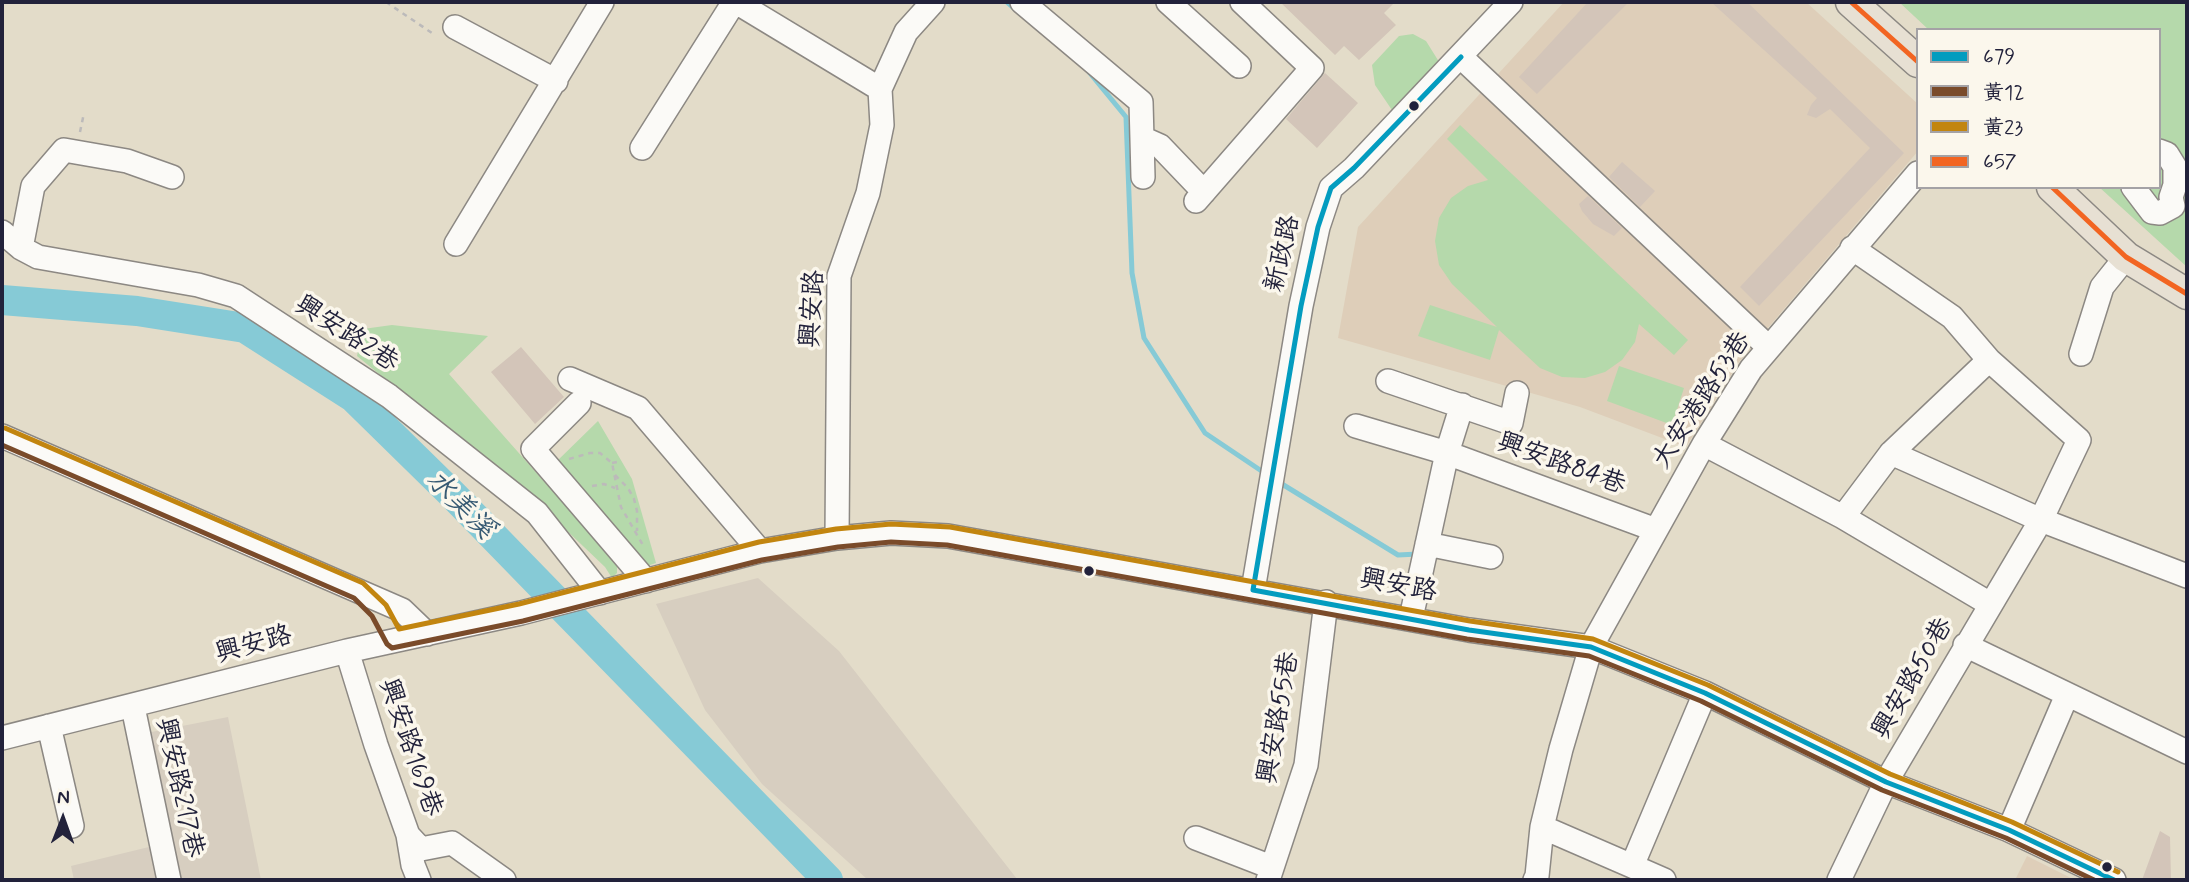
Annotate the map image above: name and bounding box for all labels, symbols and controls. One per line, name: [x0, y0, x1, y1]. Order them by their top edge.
legend: [1916, 28, 2161, 189]
text: 679: [1983, 43, 2015, 71]
text: 黃12: [1983, 79, 2024, 107]
unlabelled marker: [1407, 99, 1421, 113]
text: 黃23: [1983, 114, 2023, 142]
text: 657: [1983, 148, 2017, 176]
street label: 新政路: [1260, 212, 1308, 296]
street label: 興安路: [796, 269, 832, 349]
street label: 興安路2巷: [289, 290, 403, 380]
street label: 大安港路53巷: [1647, 327, 1759, 475]
street label: 興安路84巷: [1492, 427, 1630, 503]
water label: 水美溪: [417, 464, 501, 548]
unlabelled marker: [1082, 564, 1096, 578]
street label: 興安路: [1357, 564, 1439, 610]
street label: 興安路50巷: [1867, 613, 1961, 745]
street label: 興安路: [212, 621, 296, 671]
street label: 興安路55巷: [1253, 650, 1307, 786]
street label: 興安路169巷: [371, 675, 447, 821]
street label: 興安路217巷: [148, 715, 208, 861]
north arrow: [28, 784, 98, 854]
text: N: [57, 785, 70, 810]
unlabelled marker: [2100, 860, 2114, 874]

